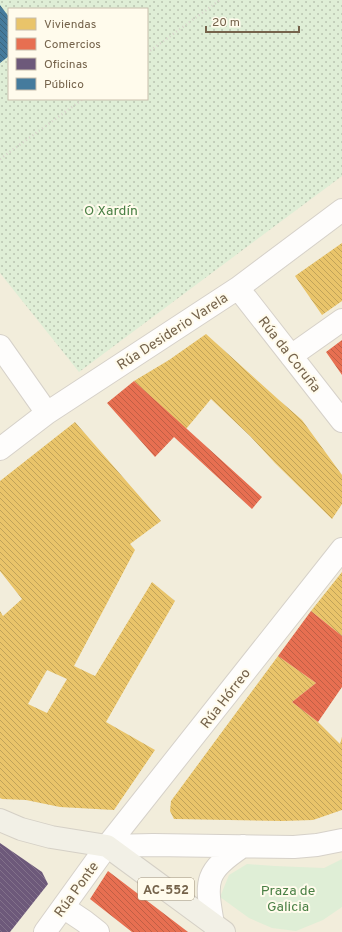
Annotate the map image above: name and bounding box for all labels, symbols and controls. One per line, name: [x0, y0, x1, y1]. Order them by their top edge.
legend: [8, 8, 148, 100]
scale bar: [206, 8, 299, 34]
text: 20 m: [212, 15, 240, 31]
text: Viviendas: [44, 17, 96, 33]
text: Comercios: [44, 37, 101, 53]
text: Oficinas: [44, 57, 88, 73]
text: Público: [44, 77, 84, 93]
park label: O Xardín: [84, 203, 138, 220]
street label: Rúa Desiderio Varela: [114, 290, 232, 374]
street label: Rúa da Coruña: [254, 314, 324, 396]
street label: Rúa Hórreo: [198, 665, 255, 732]
street label: Rúa Ponte: [51, 859, 103, 921]
road number: AC-552: [138, 878, 194, 900]
park label: Praza de Galicia: [261, 883, 315, 916]

